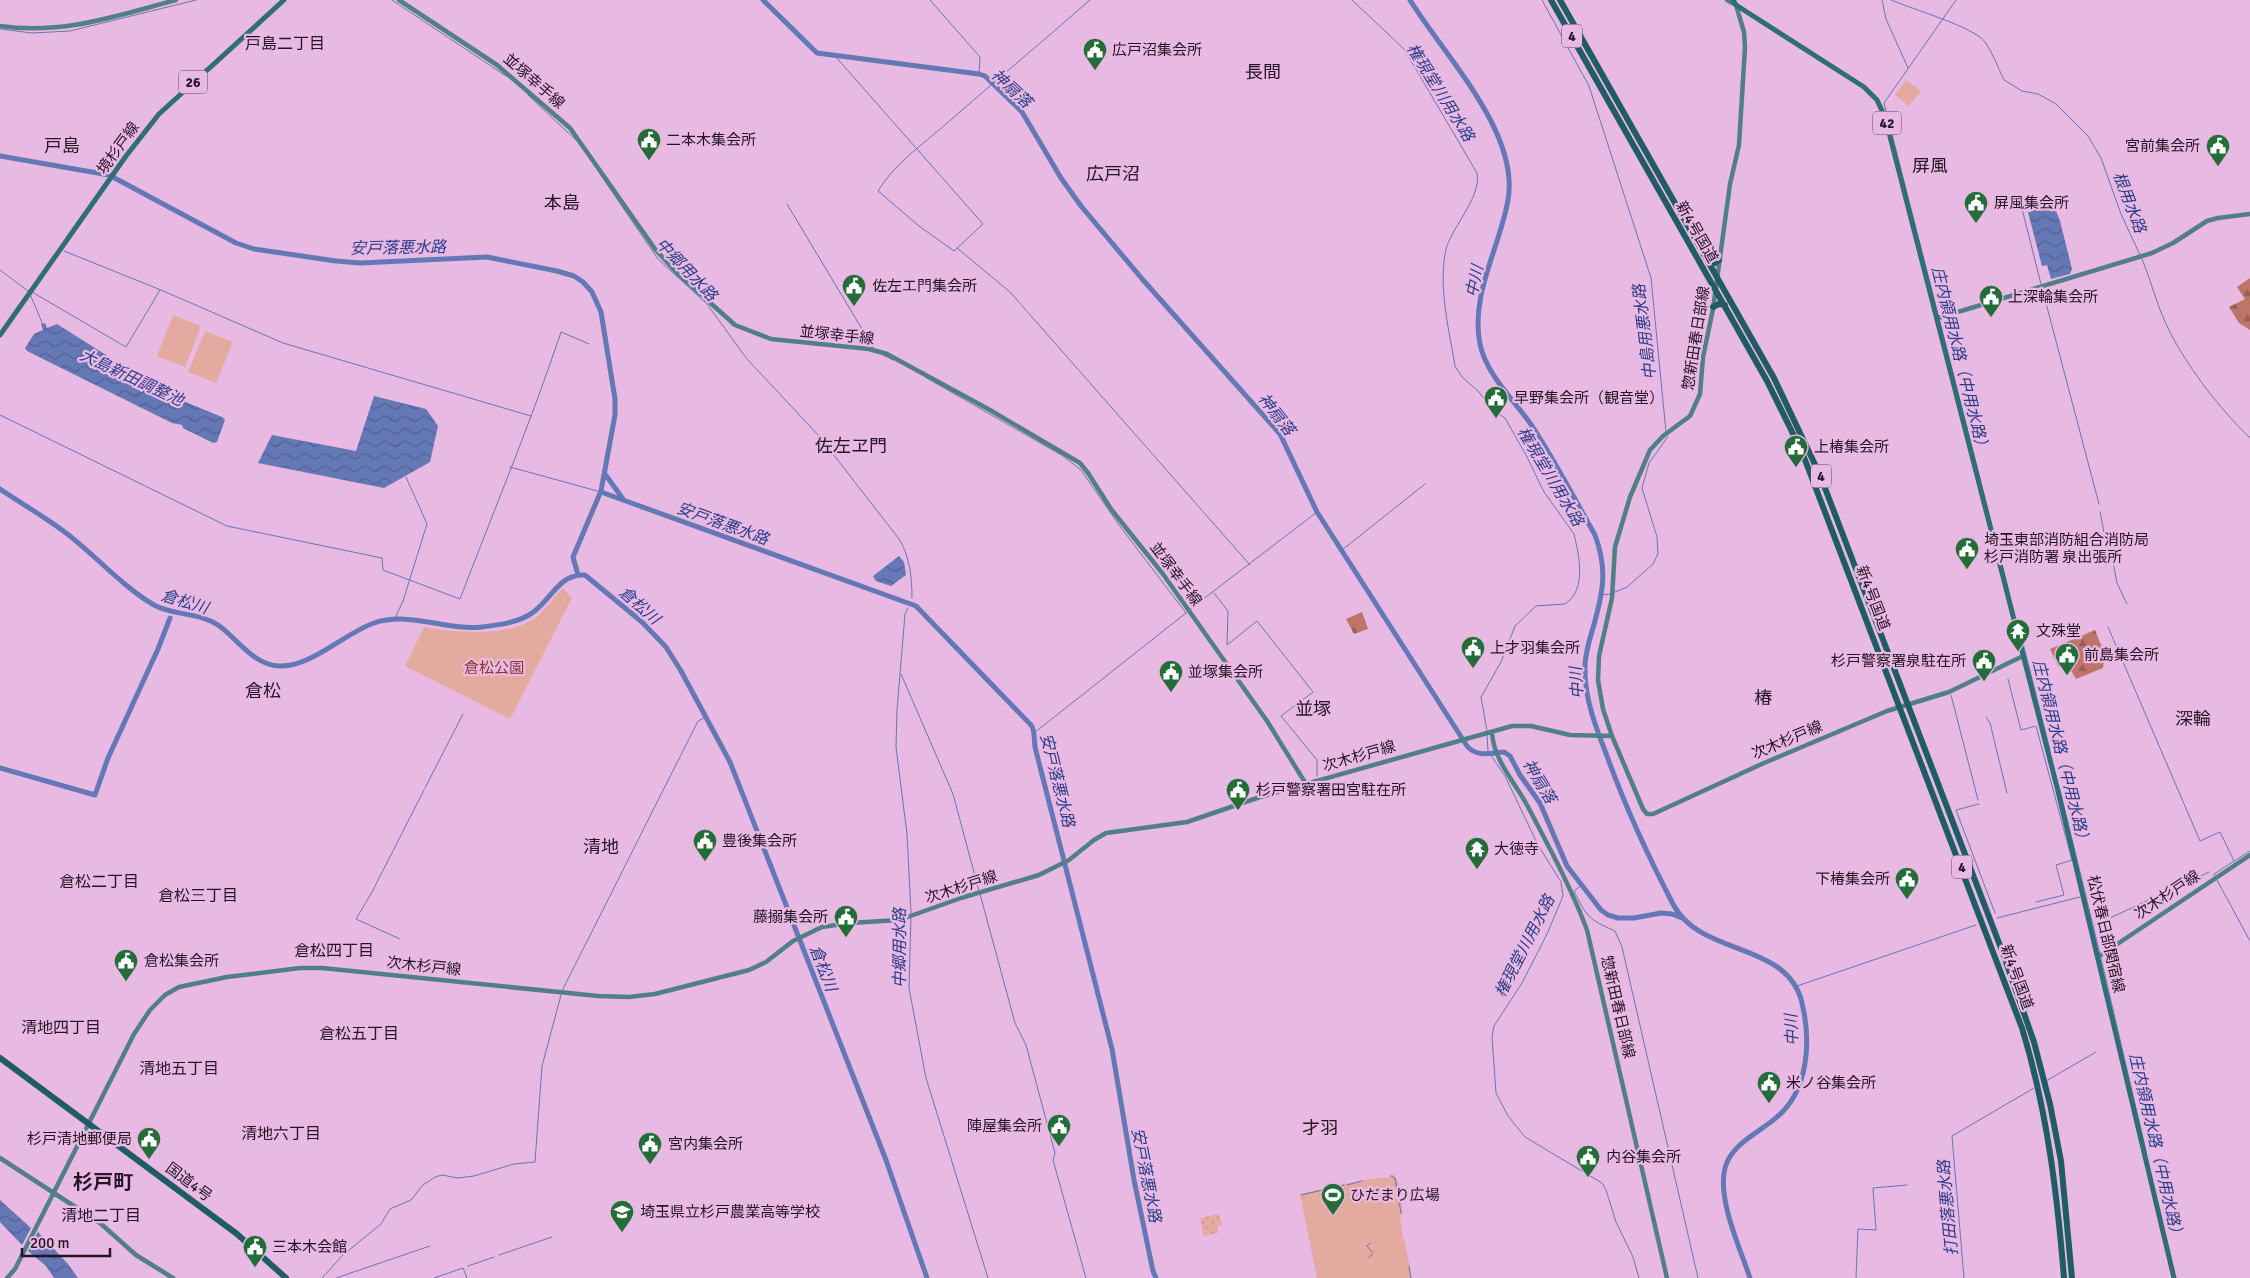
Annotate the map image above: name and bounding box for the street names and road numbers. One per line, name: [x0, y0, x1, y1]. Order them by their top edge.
road number: 4: [1562, 24, 1582, 48]
street label: 並塚幸手線: [500, 50, 568, 112]
road number: 26: [179, 70, 207, 94]
road number: 42: [1873, 112, 1901, 134]
street label: 境杉戸線: [93, 118, 143, 178]
street label: 新4号国道: [1672, 198, 1722, 266]
street label: 惣新田春日部線: [1679, 285, 1713, 391]
street label: 並塚幸手線: [799, 322, 875, 348]
road number: 4: [1811, 464, 1831, 488]
street label: 並塚幸手線: [1146, 539, 1206, 609]
street label: 新4号国道: [1852, 563, 1894, 633]
street label: 次木杉戸線: [1749, 717, 1825, 763]
street label: 次木杉戸線: [1320, 737, 1398, 775]
road number: 4: [1952, 856, 1972, 879]
street label: 次木杉戸線: [923, 867, 999, 907]
street label: 次木杉戸線: [2131, 867, 2203, 923]
street label: 松伏春日部関宿線: [2084, 874, 2128, 994]
street label: 新4号国道: [1997, 942, 2037, 1012]
street label: 次木杉戸線: [386, 953, 462, 979]
street label: 惣新田春日部線: [1597, 954, 1639, 1060]
street label: 国道4号: [162, 1159, 216, 1205]

